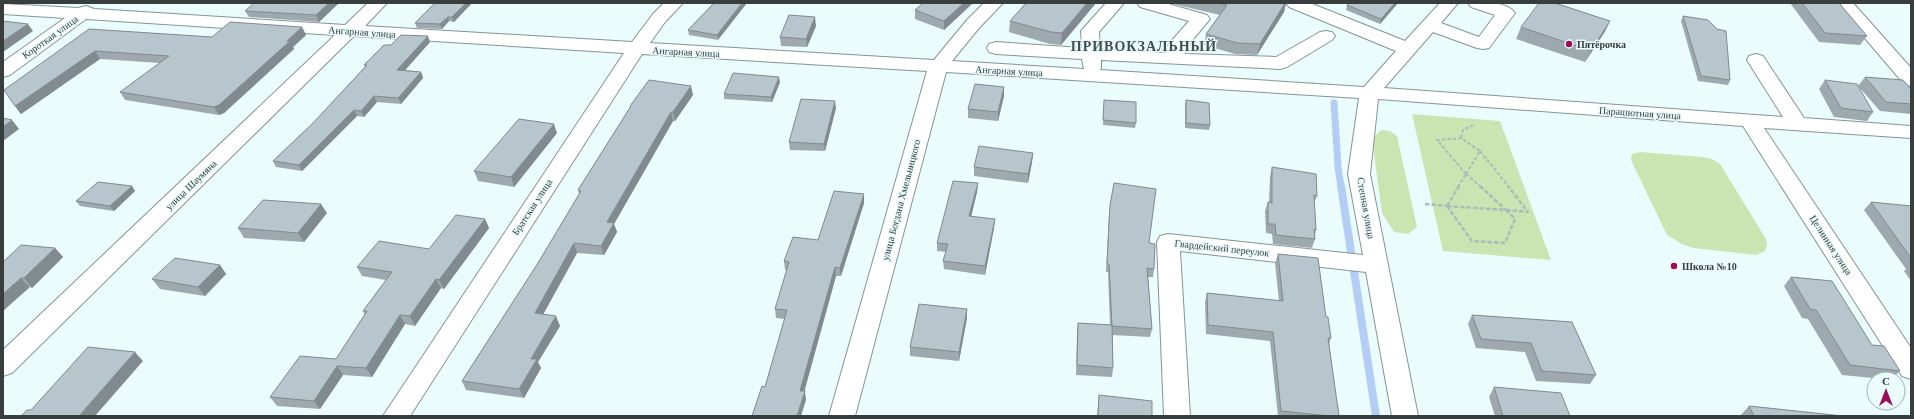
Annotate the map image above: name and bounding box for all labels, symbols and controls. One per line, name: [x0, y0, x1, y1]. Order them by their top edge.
street label: Короткая улица: [20, 13, 81, 61]
street label: Ангарная улица: [328, 24, 397, 40]
district label: ПРИВОКЗАЛЬНЫЙ: [1071, 38, 1217, 54]
marker: Пятёрочка: [1564, 39, 1574, 49]
place label: Пятёрочка: [1577, 39, 1626, 50]
street label: Ангарная улица: [652, 45, 721, 59]
street label: Ангарная улица: [975, 64, 1044, 78]
street label: Парашютная улица: [1599, 105, 1682, 121]
street label: улица Богдана Хмельницкого: [879, 138, 923, 262]
street label: улица Шаумяна: [163, 157, 219, 212]
street label: Братская улица: [510, 176, 555, 237]
street label: Степная улица: [1355, 176, 1377, 240]
street label: Целинная улица: [1808, 213, 1855, 277]
street label: Гвардейский переулок: [1174, 238, 1270, 258]
marker: Школа №10: [1669, 261, 1679, 271]
place label: Школа №10: [1682, 261, 1737, 272]
north arrow: [1866, 371, 1906, 411]
text: С: [1882, 375, 1890, 387]

